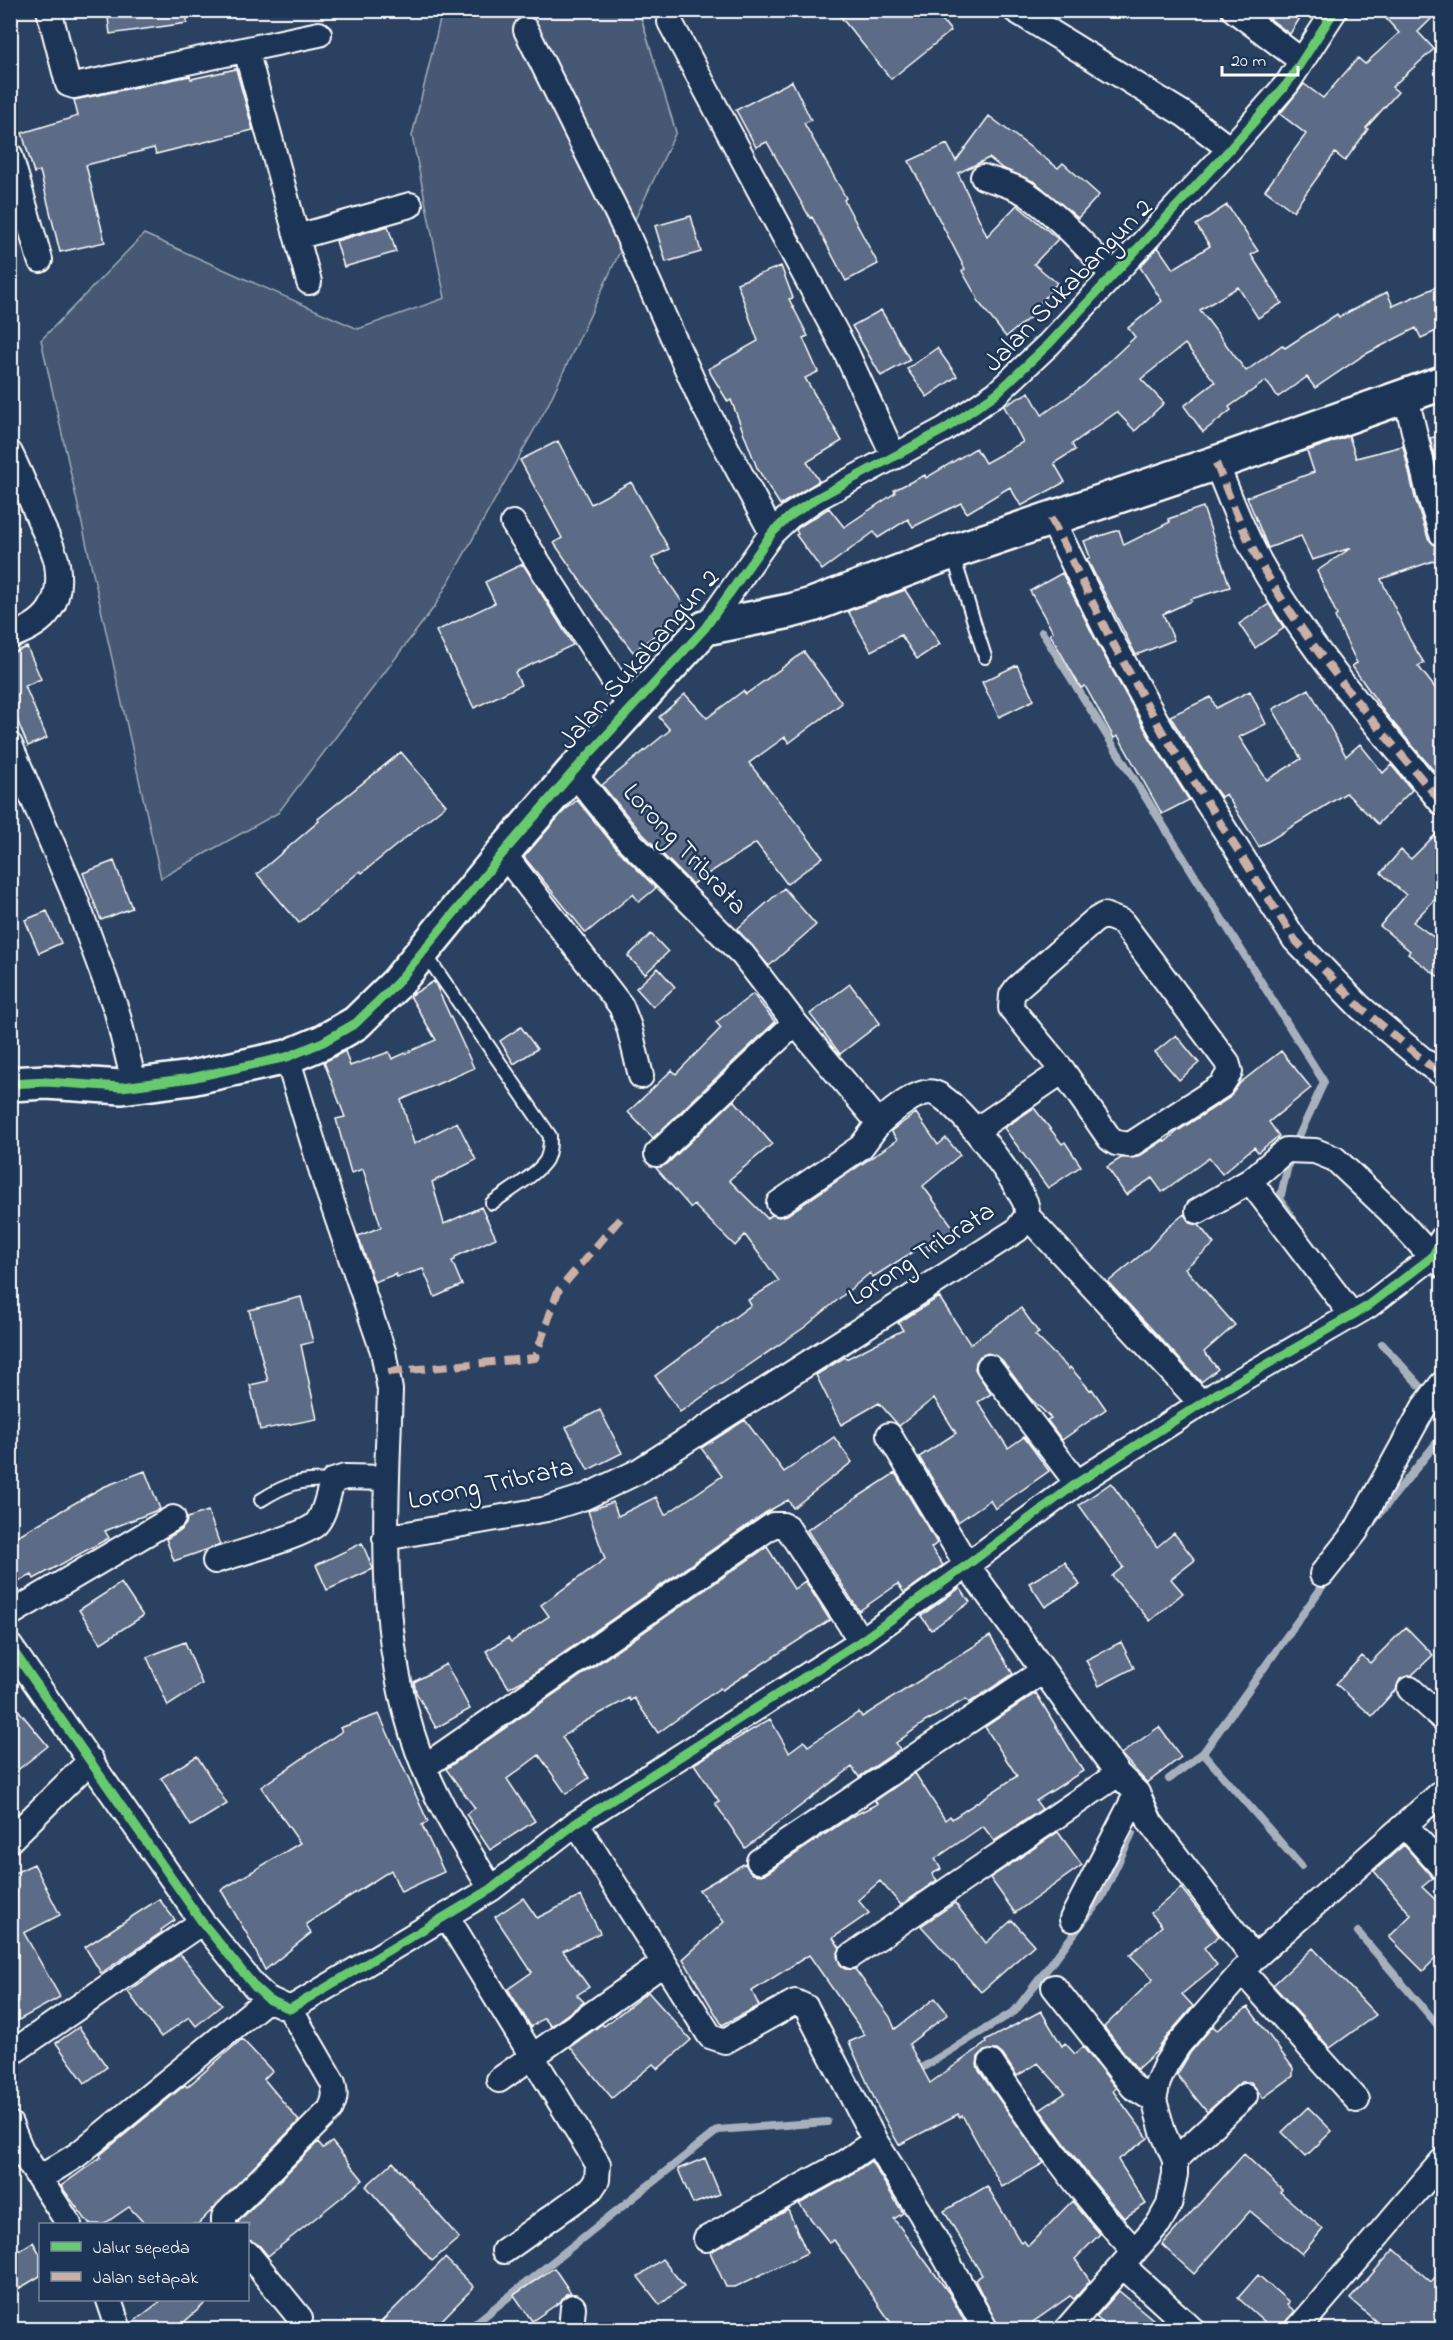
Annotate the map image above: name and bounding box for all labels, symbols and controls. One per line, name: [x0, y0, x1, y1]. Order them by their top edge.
scale bar: [1222, 39, 1298, 77]
text: 20 m: [1231, 49, 1266, 75]
street label: Jalan Sukabangun 2: [975, 190, 1163, 382]
street label: Jalan Sukabangun 2: [550, 561, 730, 759]
street label: Lorong Tribrata: [612, 775, 756, 925]
street label: Lorong Tribrata: [841, 1193, 1003, 1317]
street label: Lorong Tribrata: [405, 1448, 577, 1522]
legend: [39, 2223, 249, 2301]
text: Jalur sepeda: [93, 2236, 190, 2262]
text: Jalan setapak: [93, 2266, 198, 2292]

